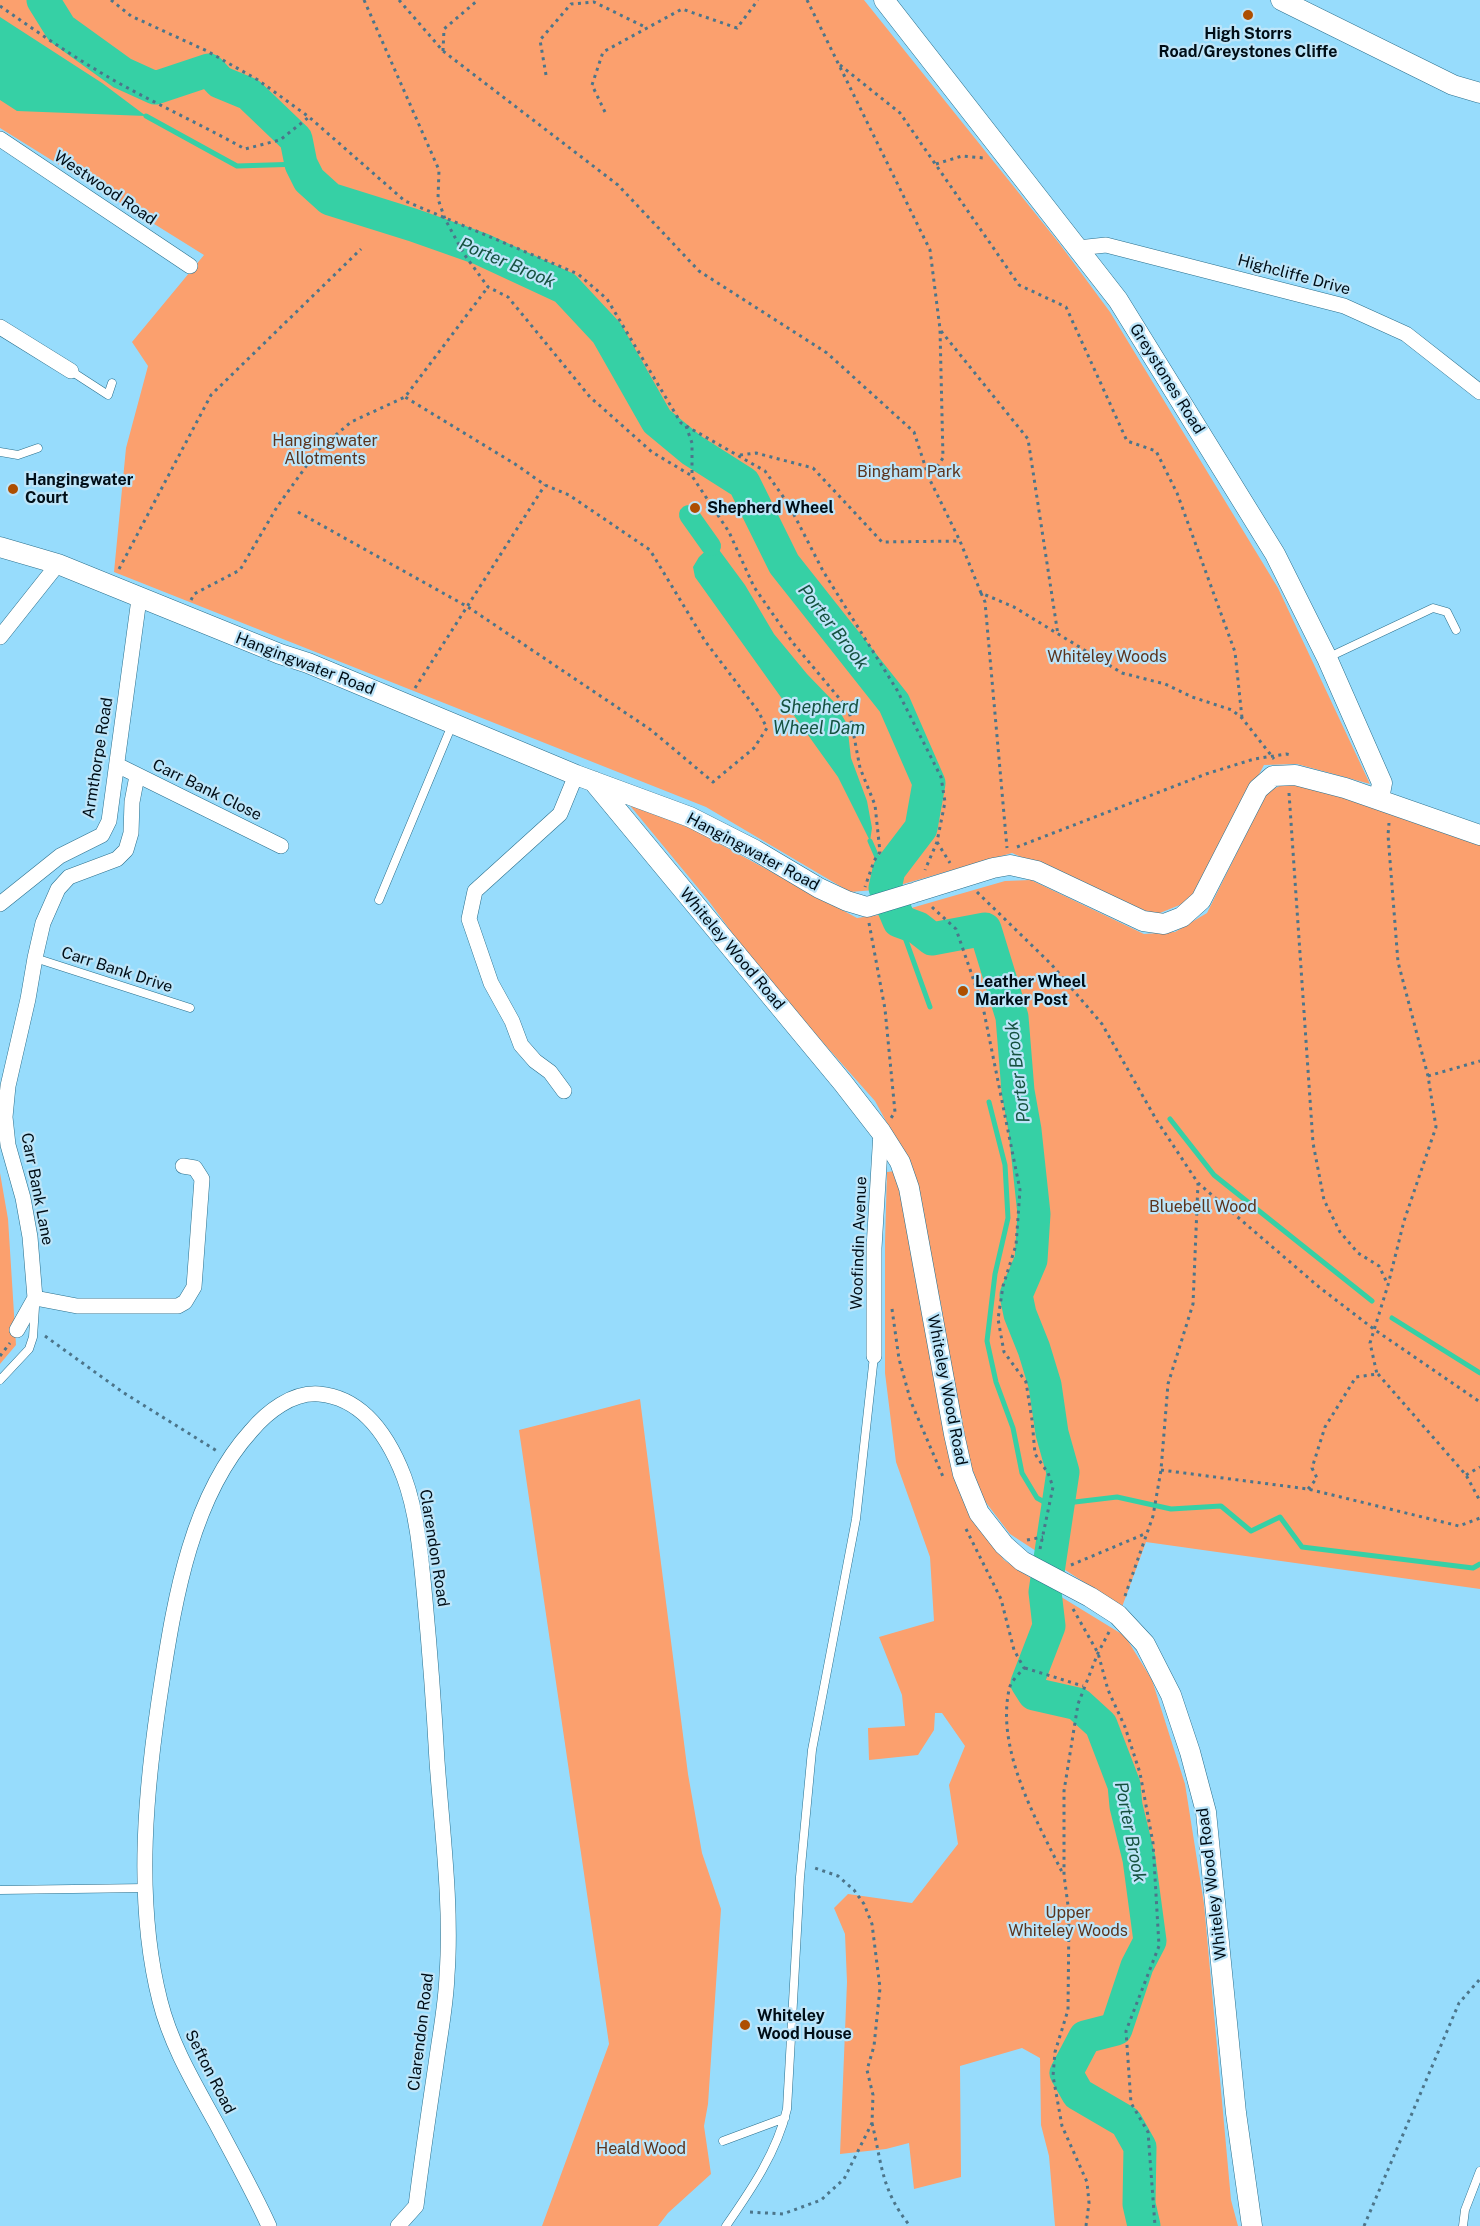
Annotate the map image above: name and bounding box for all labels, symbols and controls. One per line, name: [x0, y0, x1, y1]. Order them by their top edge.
marker: High Storrs Road/Greystones Cliffe: [1241, 8, 1255, 22]
place label: High Storrs Road/Greystones Cliffe: [1159, 24, 1337, 62]
street label: Westwood Road: [50, 147, 160, 229]
water label: Porter Brook: [456, 233, 558, 293]
street label: Highcliffe Drive: [1235, 251, 1353, 299]
street label: Greystones Road: [1125, 320, 1209, 438]
park label: Hangingwater Allotments: [272, 431, 378, 469]
park label: Bingham Park: [857, 462, 961, 482]
place label: Hangingwater Court: [25, 470, 133, 508]
marker: Hangingwater Court: [6, 482, 20, 496]
place label: Shepherd Wheel: [707, 498, 834, 518]
marker: Shepherd Wheel: [688, 501, 702, 515]
water label: Porter Brook: [793, 580, 873, 674]
street label: Hangingwater Road: [233, 629, 377, 699]
park label: Whiteley Woods: [1047, 647, 1167, 667]
street label: Armthorpe Road: [79, 696, 117, 820]
water label: Shepherd Wheel Dam: [773, 696, 865, 738]
street label: Carr Bank Close: [149, 755, 265, 825]
street label: Hangingwater Road: [683, 809, 823, 895]
street label: Whiteley Wood Road: [675, 884, 789, 1014]
street label: Carr Bank Drive: [59, 943, 175, 997]
place label: Leather Wheel Marker Post: [975, 972, 1086, 1010]
marker: Leather Wheel Marker Post: [956, 984, 970, 998]
water label: Porter Brook: [1001, 1020, 1035, 1124]
street label: Carr Bank Lane: [17, 1131, 57, 1247]
street label: Woofindin Avenue: [847, 1176, 871, 1310]
park label: Bluebell Wood: [1149, 1197, 1257, 1217]
street label: Whiteley Wood Road: [923, 1313, 971, 1467]
street label: Clarendon Road: [415, 1488, 453, 1608]
water label: Porter Brook: [1110, 1780, 1150, 1884]
street label: Whiteley Wood Road: [1193, 1807, 1231, 1961]
park label: Upper Whiteley Woods: [1008, 1903, 1128, 1941]
street label: Clarendon Road: [404, 1972, 438, 2092]
place label: Whiteley Wood House: [757, 2006, 852, 2044]
marker: Whiteley Wood House: [738, 2018, 752, 2032]
street label: Sefton Road: [181, 2027, 239, 2117]
park label: Heald Wood: [596, 2139, 686, 2159]

